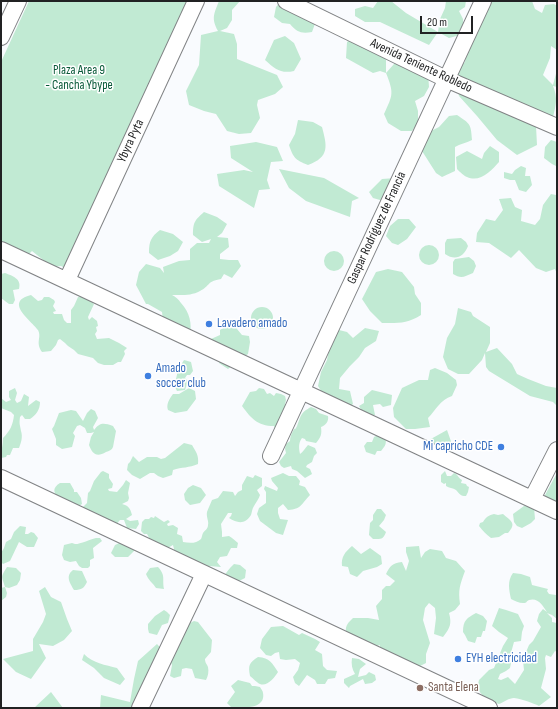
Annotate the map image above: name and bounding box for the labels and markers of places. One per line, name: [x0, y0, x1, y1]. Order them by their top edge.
place label: Lavadero amado: [217, 316, 287, 332]
marker: Lavadero amado: [204, 319, 214, 329]
place label: Amado soccer club: [156, 361, 206, 392]
marker: Amado soccer club: [143, 371, 153, 381]
place label: Mi capricho CDE: [423, 439, 493, 455]
marker: Mi capricho CDE: [496, 442, 506, 452]
place label: EYH electricidad: [466, 651, 537, 667]
marker: EYH electricidad: [453, 654, 463, 664]
place label: Santa Elena: [428, 680, 479, 696]
marker: Santa Elena: [415, 683, 425, 693]

